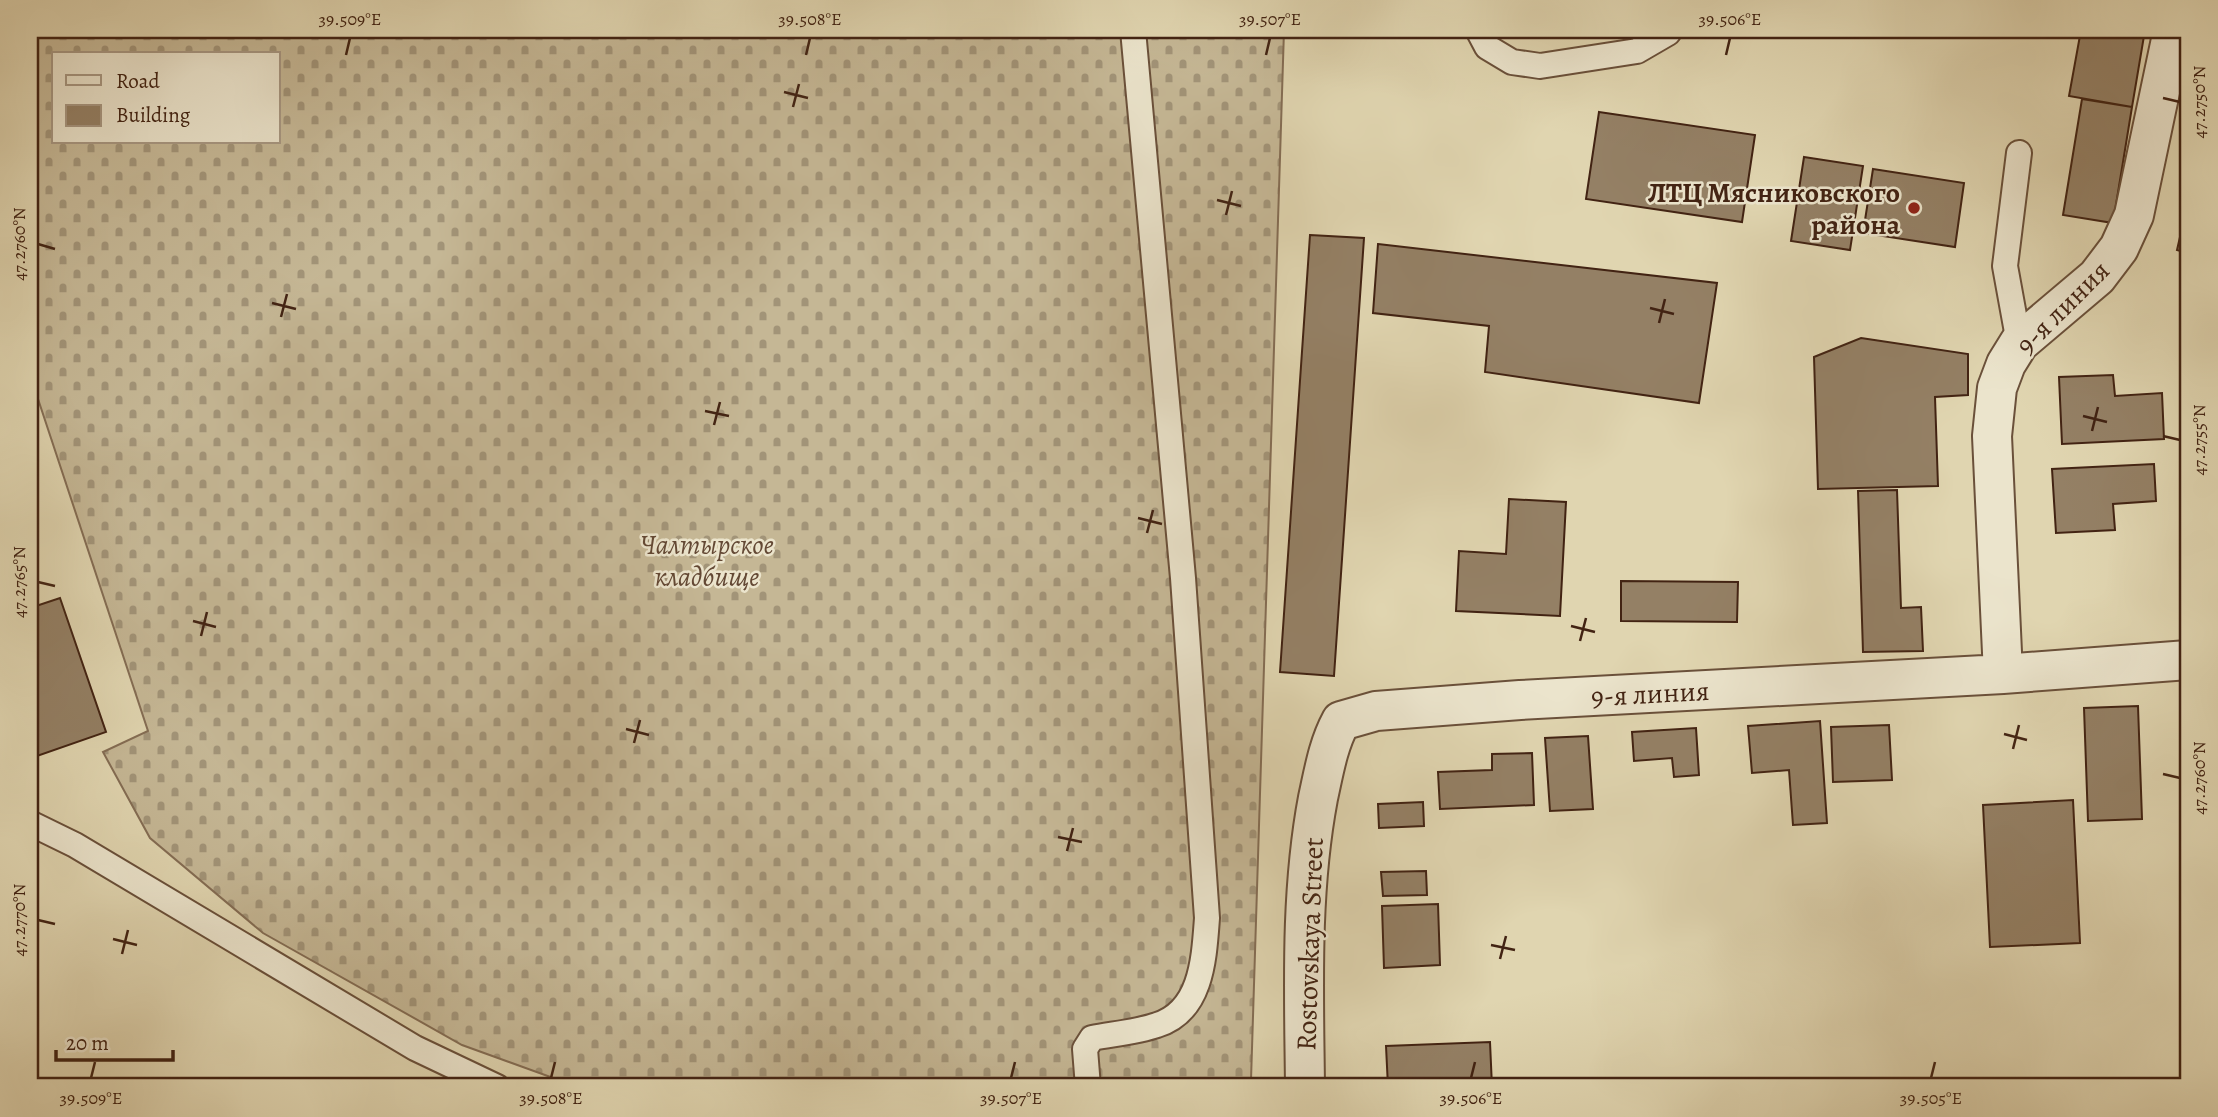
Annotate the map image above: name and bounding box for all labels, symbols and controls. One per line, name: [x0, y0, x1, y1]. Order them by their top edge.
text: 39.509°E: [319, 7, 381, 31]
text: 39.508°E: [778, 7, 842, 31]
text: 39.507°E: [1239, 7, 1301, 31]
text: 39.506°E: [1699, 7, 1761, 31]
legend: [52, 52, 280, 144]
text: 47.2750°N: [2187, 65, 2211, 139]
text: Road: [116, 67, 160, 95]
text: Building: [116, 101, 191, 129]
place label: ЛТЦ Мясниковского района: [1648, 174, 1901, 244]
marker: ЛТЦ Мясниковского района: [1906, 200, 1922, 216]
text: 47.2760°N: [7, 207, 31, 281]
street label: 9-я линия: [2007, 252, 2118, 363]
text: 47.2755°N: [2187, 404, 2211, 476]
park label: Чалтырское кладбище: [640, 526, 774, 596]
text: 47.2765°N: [7, 546, 31, 618]
street label: 9-я линия: [1590, 672, 1710, 716]
text: 47.2760°N: [2187, 741, 2211, 815]
street label: Rostovskaya Street: [1287, 837, 1333, 1051]
text: 47.2770°N: [7, 884, 31, 956]
scale bar: [56, 1019, 173, 1063]
text: 20 m: [66, 1029, 109, 1057]
text: 39.509°E: [60, 1086, 122, 1110]
text: 39.508°E: [519, 1086, 583, 1110]
text: 39.507°E: [980, 1086, 1042, 1110]
text: 39.506°E: [1440, 1086, 1502, 1110]
text: 39.505°E: [1900, 1086, 1962, 1110]

